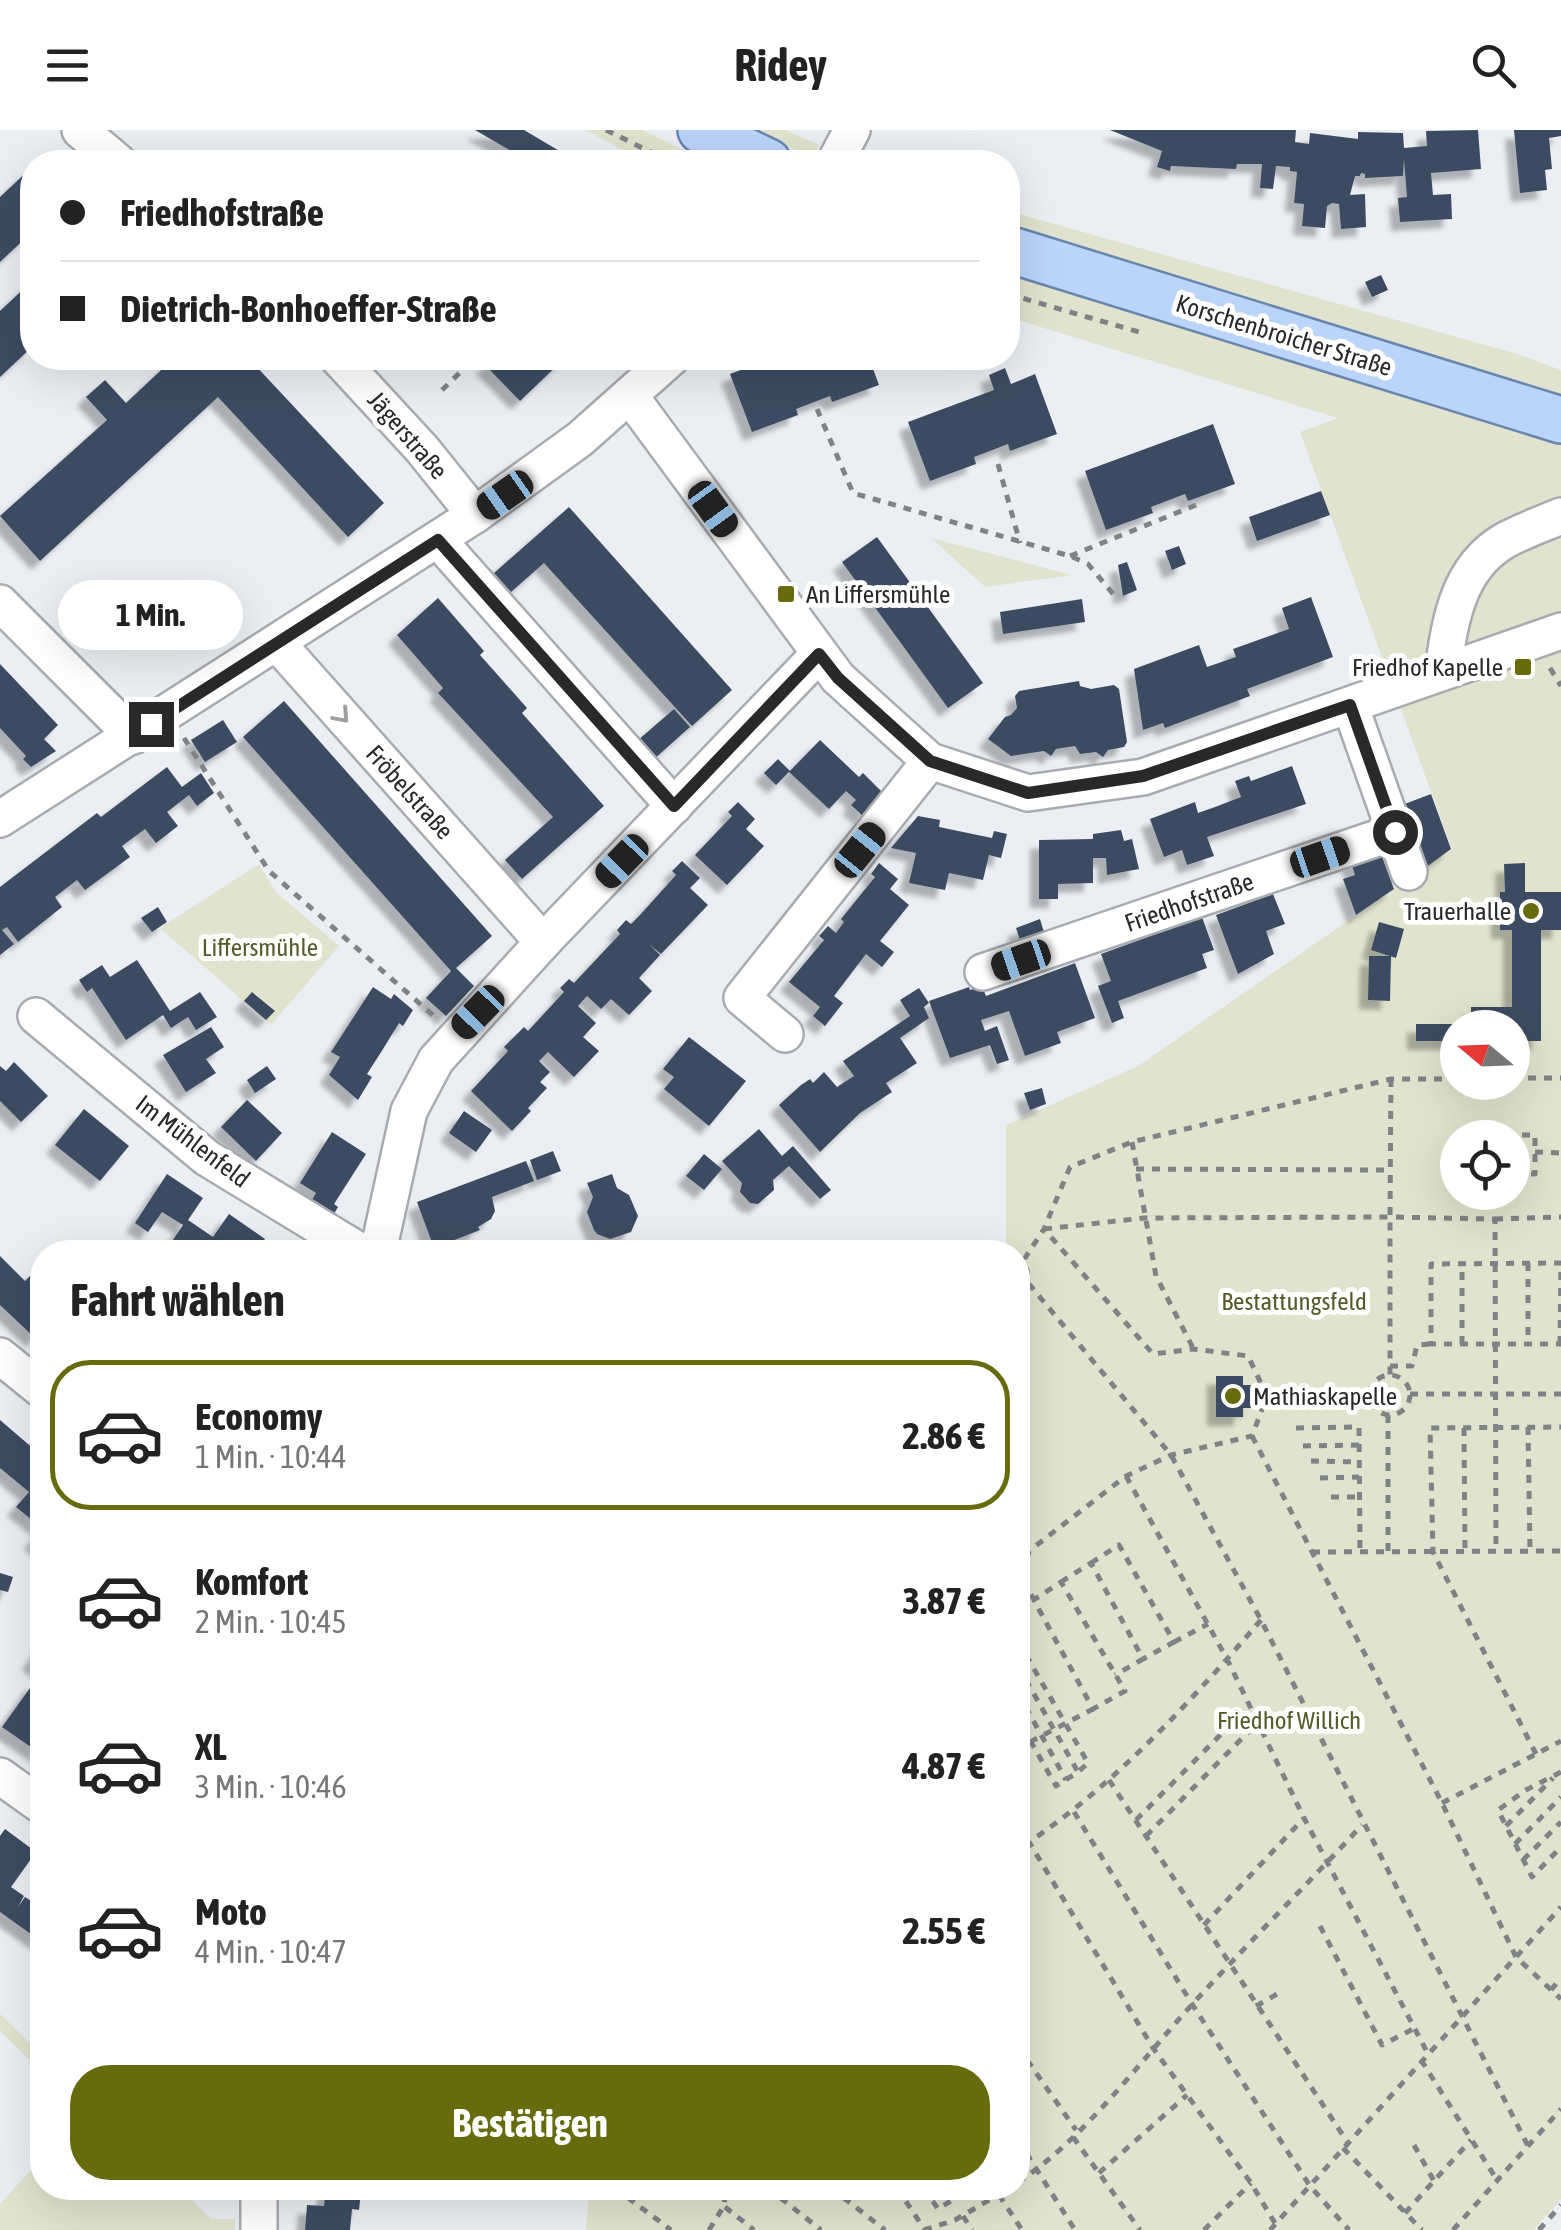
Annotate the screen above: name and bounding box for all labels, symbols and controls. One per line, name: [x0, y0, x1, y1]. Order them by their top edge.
icon: menu: [40, 38, 95, 93]
icon: search: [1466, 38, 1521, 93]
text: Ridey: [734, 39, 827, 91]
text: Friedhofstraße: [120, 191, 324, 234]
text: Dietrich-Bonhoeffer-Straße: [120, 287, 497, 330]
street label: Korschenbroicher Straße: [1173, 289, 1395, 381]
street label: Jägerstraße: [363, 386, 453, 484]
car: [472, 466, 538, 524]
car: [683, 476, 743, 542]
callout: 1 Min.: [58, 579, 244, 649]
place label: An Liffersmühle: [806, 580, 950, 608]
marker: An Liffersmühle: [775, 583, 797, 605]
text: 1 Min.: [116, 596, 185, 633]
place label: Friedhof Kapelle: [1352, 653, 1503, 681]
marker: Friedhof Kapelle: [1512, 656, 1534, 678]
route end: [129, 702, 174, 747]
one-way arrow: [331, 704, 349, 722]
street label: Fröbelstraße: [361, 739, 459, 845]
route start: [1373, 810, 1418, 855]
car: [829, 817, 891, 883]
car: [590, 829, 654, 893]
car: [1287, 833, 1353, 881]
street label: Friedhofstraße: [1121, 867, 1257, 937]
place label: Trauerhalle: [1404, 897, 1511, 925]
marker: Trauerhalle: [1520, 900, 1542, 922]
park label: Liffersmühle: [202, 933, 318, 961]
car: [988, 936, 1054, 984]
car: [446, 980, 510, 1044]
north arrow: [1440, 1010, 1530, 1100]
map controls: [1440, 1010, 1530, 1210]
street label: Im Mühlenfeld: [131, 1089, 255, 1193]
button: locate: [1440, 1120, 1530, 1210]
text: Fahrt wählen: [70, 1274, 285, 1326]
park label: Bestattungsfeld: [1221, 1287, 1367, 1315]
place label: Mathiaskapelle: [1253, 1382, 1397, 1410]
marker: Mathiaskapelle: [1222, 1385, 1244, 1407]
icon: car: [75, 1390, 165, 1480]
text: Economy: [195, 1395, 322, 1438]
text: 2.86 €: [902, 1414, 985, 1457]
text: 1 Min. · 10:44: [195, 1438, 347, 1475]
icon: car: [75, 1555, 165, 1645]
text: Komfort: [195, 1560, 308, 1603]
text: 3.87 €: [902, 1579, 985, 1622]
text: 2 Min. · 10:45: [195, 1603, 347, 1640]
park label: Friedhof Willich: [1217, 1706, 1361, 1734]
icon: car: [75, 1720, 165, 1810]
text: XL: [195, 1725, 227, 1768]
text: 4.87 €: [902, 1744, 985, 1787]
text: 3 Min. · 10:46: [195, 1768, 347, 1805]
icon: car: [75, 1885, 165, 1975]
text: Moto: [195, 1890, 267, 1933]
text: 2.55 €: [902, 1909, 985, 1952]
text: 4 Min. · 10:47: [195, 1933, 347, 1970]
button: Bestätigen: [70, 2065, 990, 2180]

